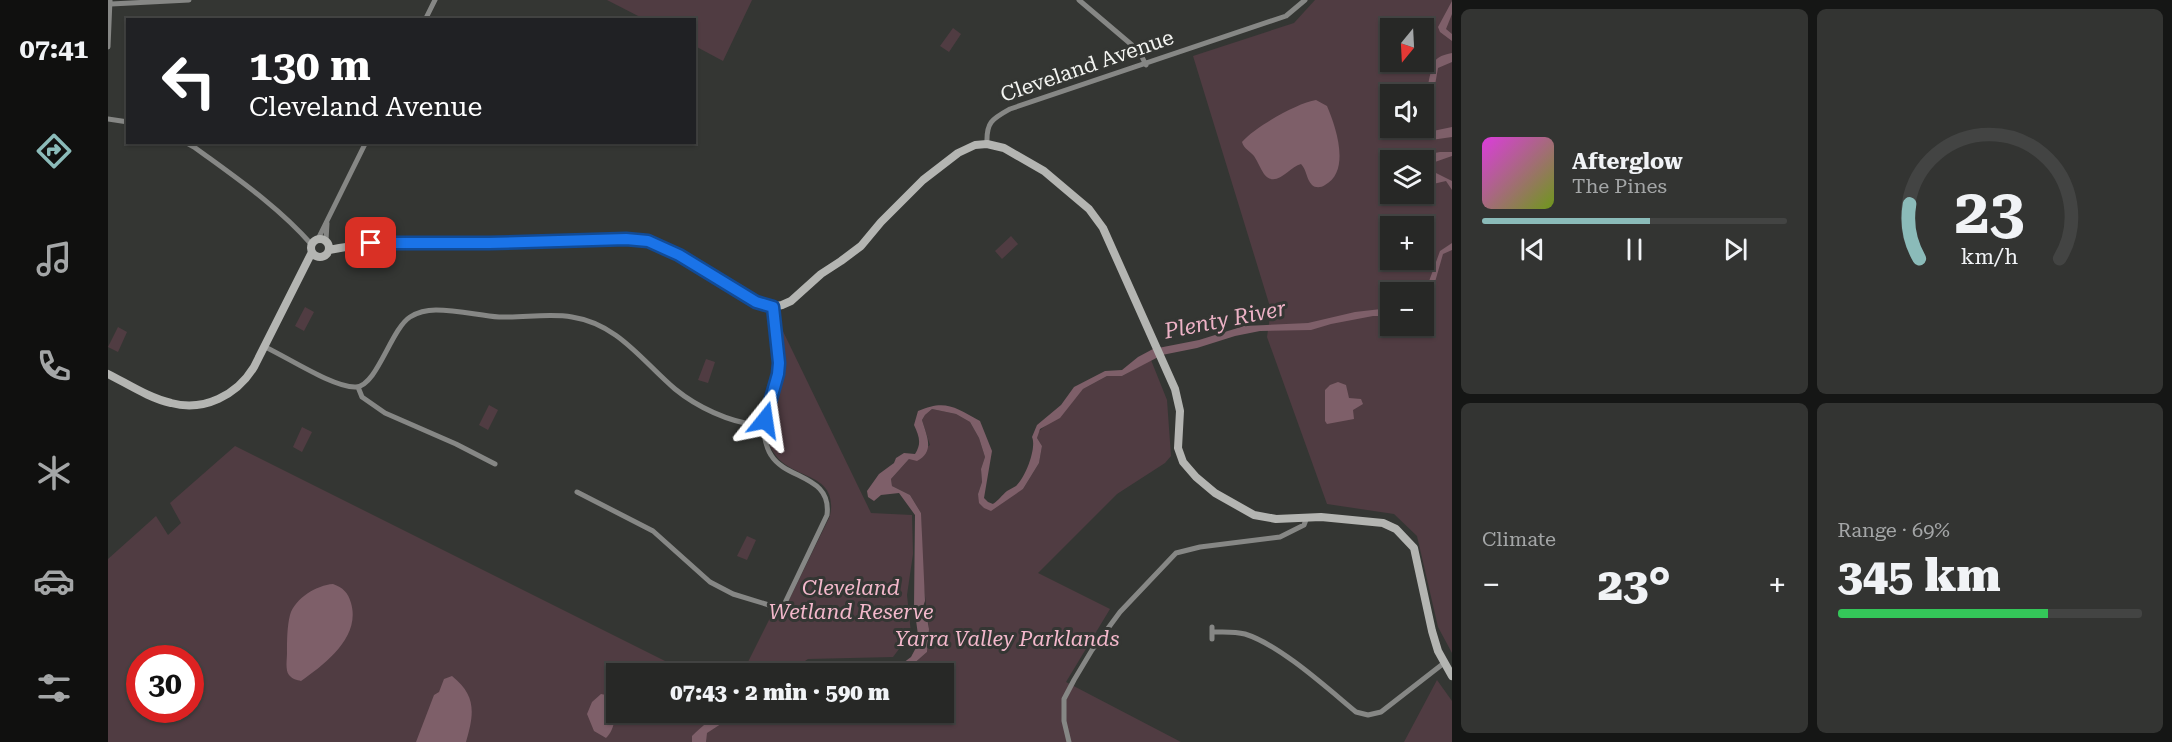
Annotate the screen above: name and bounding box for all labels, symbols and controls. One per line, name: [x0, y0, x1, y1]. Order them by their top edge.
north arrow: [1380, 18, 1434, 72]
map controls: [1380, 18, 1434, 336]
street label: Cleveland Avenue: [997, 25, 1177, 107]
text: 07:41: [20, 33, 88, 65]
text: 130 m: [249, 41, 371, 90]
icon: left: [150, 42, 228, 120]
button: sound: [1380, 84, 1434, 138]
text: Cleveland Avenue: [249, 91, 482, 123]
icon: directions: [33, 130, 75, 172]
text: Afterglow: [1572, 149, 1683, 174]
button: layers: [1380, 150, 1434, 204]
text: The Pines: [1572, 174, 1667, 198]
text: 23: [1955, 175, 2025, 248]
button: +: [1380, 216, 1434, 270]
pin: [345, 217, 396, 268]
icon: arrive: [354, 226, 387, 259]
icon: previous: [1516, 233, 1549, 266]
icon: pause: [1618, 233, 1651, 266]
icon: next: [1719, 233, 1752, 266]
icon: music: [33, 238, 75, 280]
text: km/h: [1961, 244, 2019, 269]
button: −: [1380, 282, 1434, 336]
water label: Plenty River: [1161, 295, 1288, 344]
icon: phone: [33, 345, 75, 387]
position arrow: [733, 388, 797, 452]
icon: climate: [33, 452, 75, 494]
text: Range · 69%: [1838, 518, 1950, 542]
text: Climate: [1482, 527, 1556, 551]
text: 345 km: [1838, 549, 2001, 602]
text: 23°: [1598, 558, 1671, 611]
icon: car: [33, 560, 75, 602]
text: −: [1482, 565, 1500, 604]
text: +: [1768, 565, 1787, 604]
park label: Cleveland Wetland Reserve: [768, 576, 934, 624]
park label: Yarra Valley Parklands: [894, 627, 1120, 651]
speed limit sign: 30: [126, 645, 204, 723]
icon: filters: [33, 667, 75, 709]
text: 07:43 · 2 min · 590 m: [670, 680, 890, 705]

